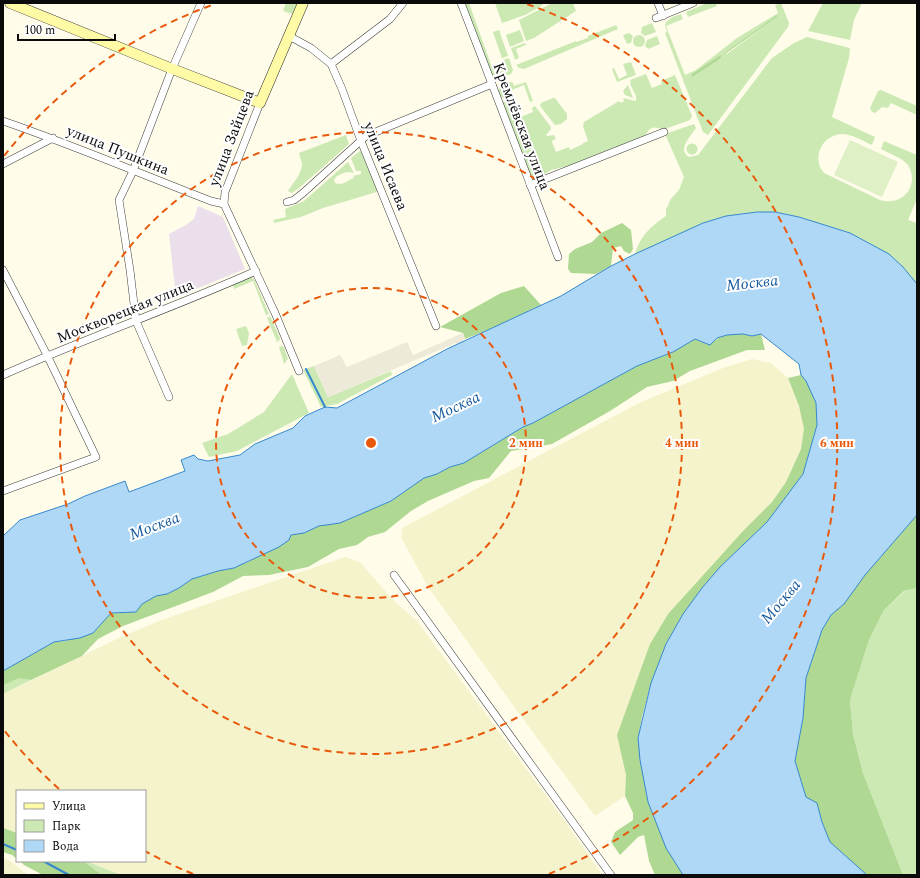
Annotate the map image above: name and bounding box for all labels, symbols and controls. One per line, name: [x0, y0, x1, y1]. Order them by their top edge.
scale bar: [18, 16, 115, 42]
text: 100 m: [24, 21, 55, 40]
street label: Кремлёвская улица: [487, 59, 557, 194]
street label: улица Зайцева: [202, 86, 261, 191]
street label: улица Исаева: [357, 118, 414, 214]
street label: улица Пушкина: [62, 119, 173, 182]
water label: Москва: [725, 268, 779, 298]
street label: Москворецкая улица: [53, 273, 198, 349]
water label: Москва: [427, 385, 484, 429]
text: 2 мин: [509, 434, 543, 453]
text: 4 мин: [665, 434, 699, 453]
text: 6 мин: [820, 434, 854, 453]
centre of rings: [364, 436, 378, 450]
water label: Москва: [126, 505, 183, 546]
water label: Москва: [755, 574, 807, 629]
legend: [16, 790, 146, 862]
text: Улица: [52, 797, 86, 816]
text: Парк: [52, 817, 81, 836]
text: Вода: [52, 837, 79, 856]

